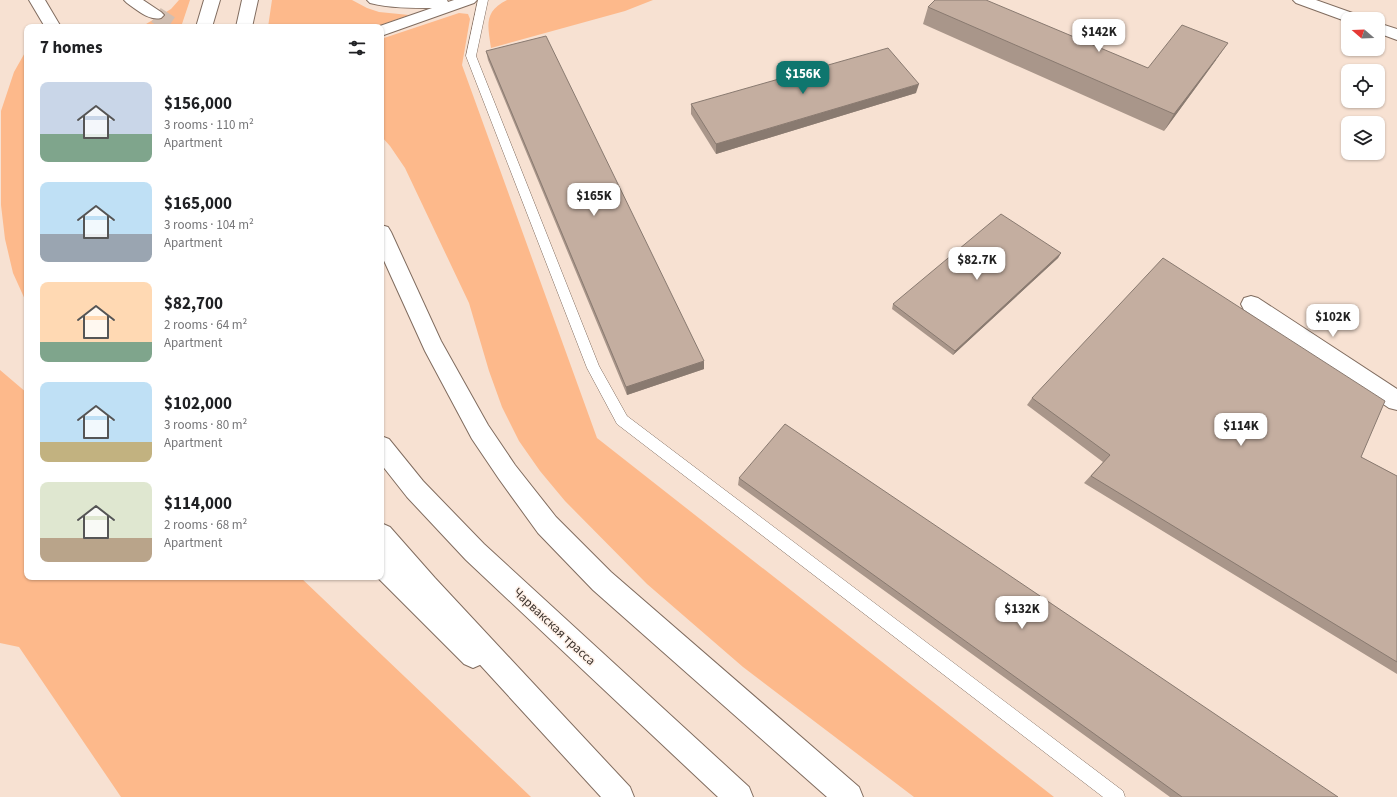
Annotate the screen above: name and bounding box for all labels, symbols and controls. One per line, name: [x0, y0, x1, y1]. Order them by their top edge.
north arrow: [1341, 12, 1385, 56]
map controls: [1341, 12, 1385, 160]
pin: $142K: [1071, 19, 1127, 53]
text: $142K: [1081, 23, 1117, 41]
text: 7 homes: [40, 36, 102, 60]
icon: filters: [346, 37, 368, 59]
pin: $156K: [775, 61, 831, 95]
button: locate: [1341, 64, 1385, 108]
text: $156K: [785, 65, 821, 83]
text: $156,000: [164, 92, 232, 116]
icon: home: [72, 98, 120, 146]
text: 3 rooms · 110 m²: [164, 116, 254, 134]
button: layers: [1341, 116, 1385, 160]
text: Apartment: [164, 134, 222, 152]
pin: $165K: [566, 183, 622, 217]
text: $165K: [576, 187, 612, 205]
text: $165,000: [164, 192, 232, 216]
icon: home: [72, 198, 120, 246]
text: 3 rooms · 104 m²: [164, 216, 254, 234]
text: Apartment: [164, 234, 222, 252]
pin: $82.7K: [944, 247, 1010, 281]
text: $82.7K: [957, 251, 997, 269]
text: $82,700: [164, 292, 223, 316]
icon: home: [72, 298, 120, 346]
pin: $102K: [1305, 304, 1361, 338]
text: $102K: [1315, 308, 1351, 326]
text: 2 rooms · 64 m²: [164, 316, 247, 334]
text: Apartment: [164, 334, 222, 352]
text: $102,000: [164, 392, 232, 416]
icon: home: [72, 398, 120, 446]
pin: $114K: [1213, 413, 1269, 447]
text: 3 rooms · 80 m²: [164, 416, 247, 434]
text: $114K: [1223, 417, 1259, 435]
text: Apartment: [164, 434, 222, 452]
text: $114,000: [164, 492, 232, 516]
icon: home: [72, 498, 120, 546]
text: 2 rooms · 68 m²: [164, 516, 247, 534]
text: Apartment: [164, 534, 222, 552]
street label: Чарвакская трасса: [509, 584, 599, 670]
pin: $132K: [994, 596, 1050, 630]
text: $132K: [1004, 600, 1040, 618]

